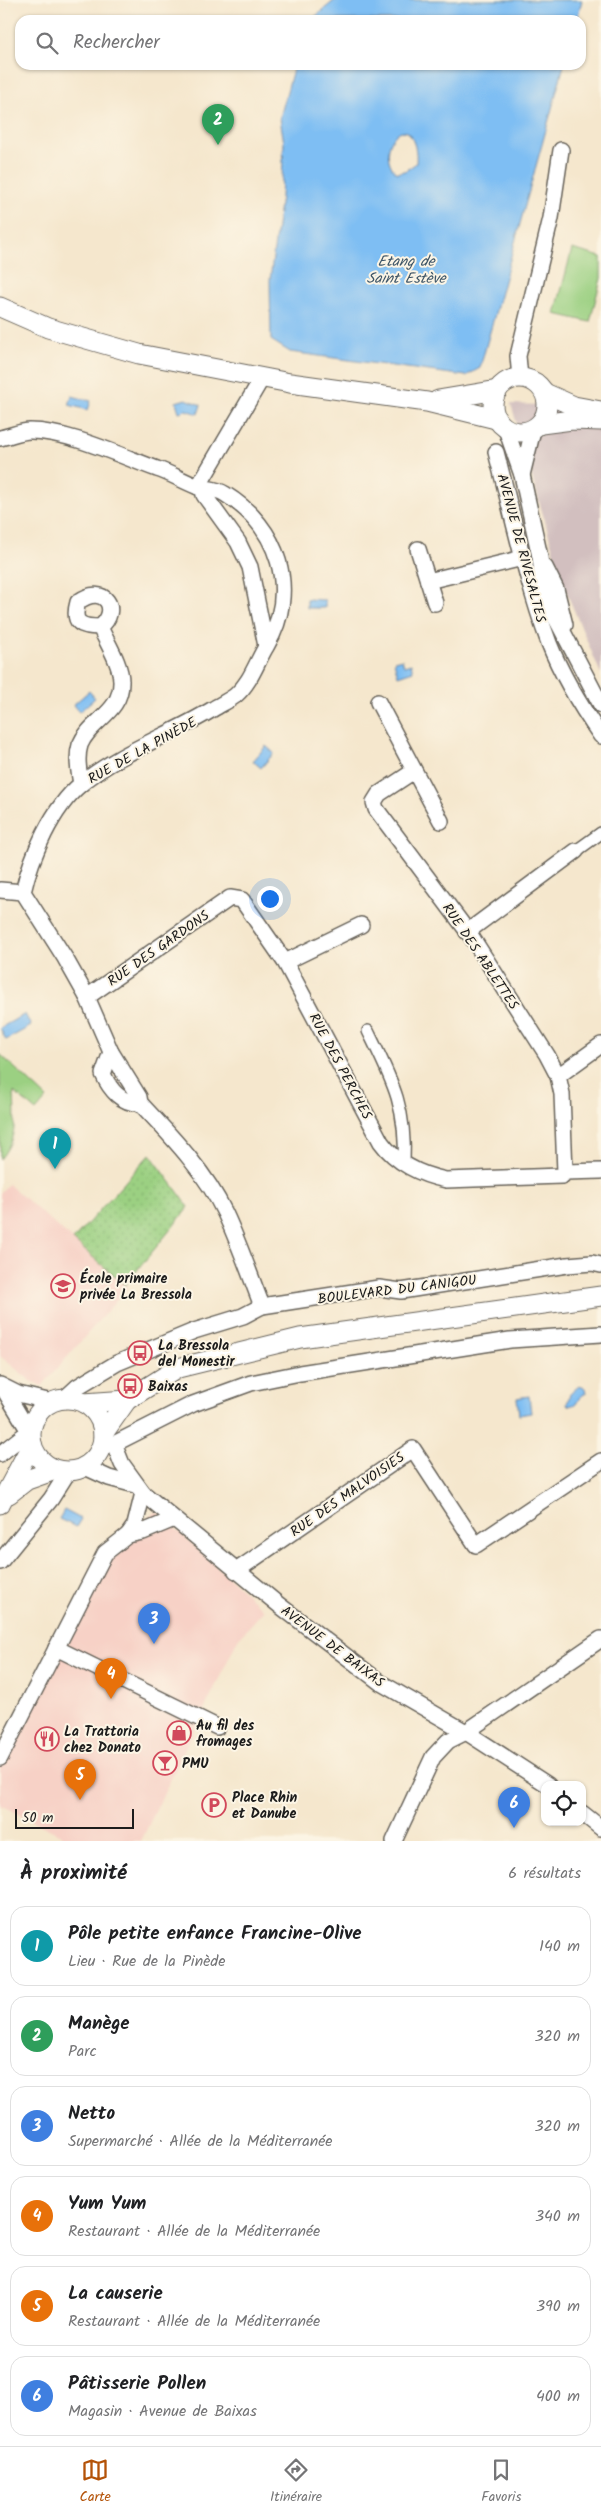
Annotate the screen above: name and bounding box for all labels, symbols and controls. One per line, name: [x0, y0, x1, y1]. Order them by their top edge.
search box: [15, 15, 586, 70]
text: Rechercher: [73, 28, 160, 58]
icon: search: [33, 29, 61, 57]
pin: 2: [202, 104, 234, 145]
water label: Etang de Saint Estève: [366, 250, 447, 291]
street label: AVENUE DE RIVESALTES: [491, 471, 552, 626]
street label: RUE DE LA PINÈDE: [84, 711, 202, 790]
your location: [257, 886, 283, 912]
street label: RUE DES ABLETTES: [436, 899, 524, 1015]
street label: RUE DES GARDONS: [103, 905, 215, 992]
street label: RUE DES PERCHES: [303, 1009, 378, 1124]
pin: 1: [39, 1128, 71, 1169]
place label: École primaire privée La Bressola: [79, 1268, 192, 1306]
street label: BOULEVARD DU CANIGOU: [317, 1269, 478, 1311]
school or university icon: École primaire privée La Bressola: [50, 1273, 76, 1299]
place label: La Bressola del Monestir: [158, 1335, 236, 1373]
bus stop icon: La Bressola del Monestir: [127, 1340, 153, 1366]
bus stop icon: Baixas: [117, 1373, 143, 1399]
place label: Baixas: [148, 1376, 188, 1398]
street label: RUE DES MALVOISIES: [286, 1447, 410, 1543]
street label: AVENUE DE BAIXAS: [276, 1600, 389, 1694]
pin: 3: [138, 1603, 170, 1644]
pin: 4: [95, 1658, 127, 1699]
place label: Au fil des fromages: [196, 1715, 255, 1753]
shop icon: Au fil des fromages: [166, 1720, 192, 1746]
place label: La Trattoria chez Donato: [64, 1721, 142, 1759]
restaurant icon: La Trattoria chez Donato: [34, 1726, 60, 1752]
bar icon: PMU: [152, 1750, 178, 1776]
place label: PMU: [182, 1753, 209, 1775]
pin: 5: [64, 1759, 96, 1800]
map controls: [541, 1781, 586, 1826]
button: locate: [541, 1781, 586, 1826]
place label: Place Rhin et Danube: [232, 1787, 298, 1825]
pin: 6: [498, 1787, 530, 1828]
parking icon: Place Rhin et Danube: [201, 1792, 227, 1818]
scale bar: [15, 1806, 134, 1829]
text: 50 m: [22, 1807, 53, 1829]
text: À proximité: [20, 1857, 127, 1890]
text: 6 résultats: [508, 1861, 581, 1886]
text: Pôle petite enfance Francine-Olive: [68, 1919, 362, 1949]
text: 1: [35, 1934, 39, 1959]
text: 140 m: [539, 1934, 580, 1959]
text: Lieu · Rue de la Pinède: [68, 1949, 225, 1974]
text: Manège: [68, 2009, 130, 2039]
text: 2: [32, 2024, 42, 2049]
text: 320 m: [534, 2024, 580, 2049]
text: Parc: [68, 2039, 97, 2064]
text: Netto: [68, 2099, 115, 2129]
text: 3: [33, 2114, 41, 2139]
text: 320 m: [534, 2114, 580, 2139]
text: Supermarché · Allée de la Méditerranée: [68, 2129, 332, 2154]
text: Yum Yum: [68, 2189, 146, 2219]
text: 4: [33, 2204, 41, 2229]
text: 340 m: [535, 2204, 580, 2229]
text: Restaurant · Allée de la Méditerranée: [68, 2219, 320, 2244]
text: La causerie: [68, 2279, 163, 2309]
text: 5: [33, 2294, 41, 2319]
text: 390 m: [536, 2294, 580, 2319]
text: Restaurant · Allée de la Méditerranée: [68, 2309, 320, 2334]
text: Pâtisserie Pollen: [68, 2369, 206, 2399]
text: 6: [33, 2384, 41, 2409]
text: 400 m: [536, 2384, 580, 2409]
text: Magasin · Avenue de Baixas: [68, 2399, 257, 2424]
tab: Carte: [80, 2456, 111, 2508]
tab: Itinéraire: [270, 2456, 322, 2508]
tab: Favoris: [481, 2456, 521, 2508]

